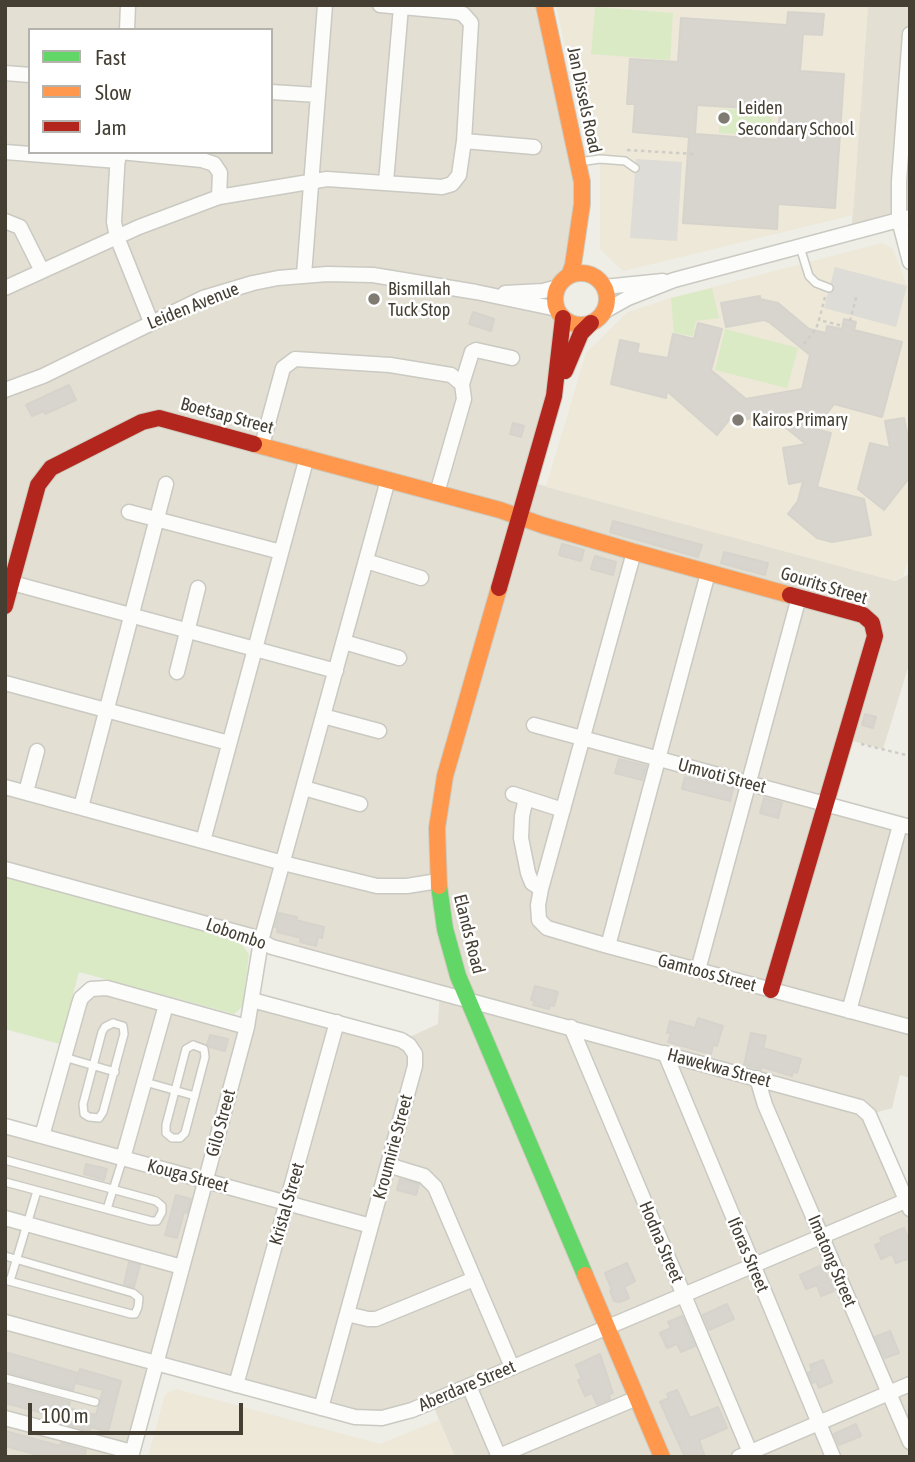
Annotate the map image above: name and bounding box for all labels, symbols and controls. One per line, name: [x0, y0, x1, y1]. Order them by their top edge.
legend: [28, 28, 273, 154]
text: Fast: [95, 45, 126, 69]
street label: Jan Dissels Road: [562, 45, 606, 155]
text: Slow: [95, 80, 131, 104]
place label: Leiden Secondary School: [738, 97, 854, 140]
marker: Leiden Secondary School: [716, 110, 732, 126]
text: Jam: [95, 115, 127, 139]
street label: Leiden Avenue: [144, 278, 242, 334]
place label: Bismillah Tuck Stop: [388, 278, 451, 320]
marker: Bismillah Tuck Stop: [366, 291, 382, 307]
street label: Boetsap Street: [178, 393, 276, 439]
place label: Kairos Primary: [752, 409, 848, 431]
marker: Kairos Primary: [730, 412, 746, 428]
street label: Gourits Street: [778, 563, 870, 609]
street label: Umvoti Street: [675, 754, 769, 798]
street label: Elands Road: [449, 892, 489, 976]
street label: Lobombo: [203, 914, 269, 954]
street label: Gamtoos Street: [655, 949, 759, 997]
street label: Hawekwa Street: [665, 1044, 773, 1092]
street label: Gilo Street: [202, 1087, 240, 1159]
street label: Kroumirie Street: [369, 1092, 417, 1202]
street label: Kouga Street: [145, 1155, 231, 1197]
street label: Kristal Street: [265, 1160, 309, 1248]
street label: Hodna Street: [634, 1198, 688, 1286]
street label: Imatong Street: [803, 1212, 861, 1310]
street label: Iforas Street: [722, 1214, 774, 1296]
street label: Aberdare Street: [415, 1356, 519, 1416]
scale bar: [32, 1388, 247, 1432]
text: 100 m: [41, 1403, 89, 1427]

